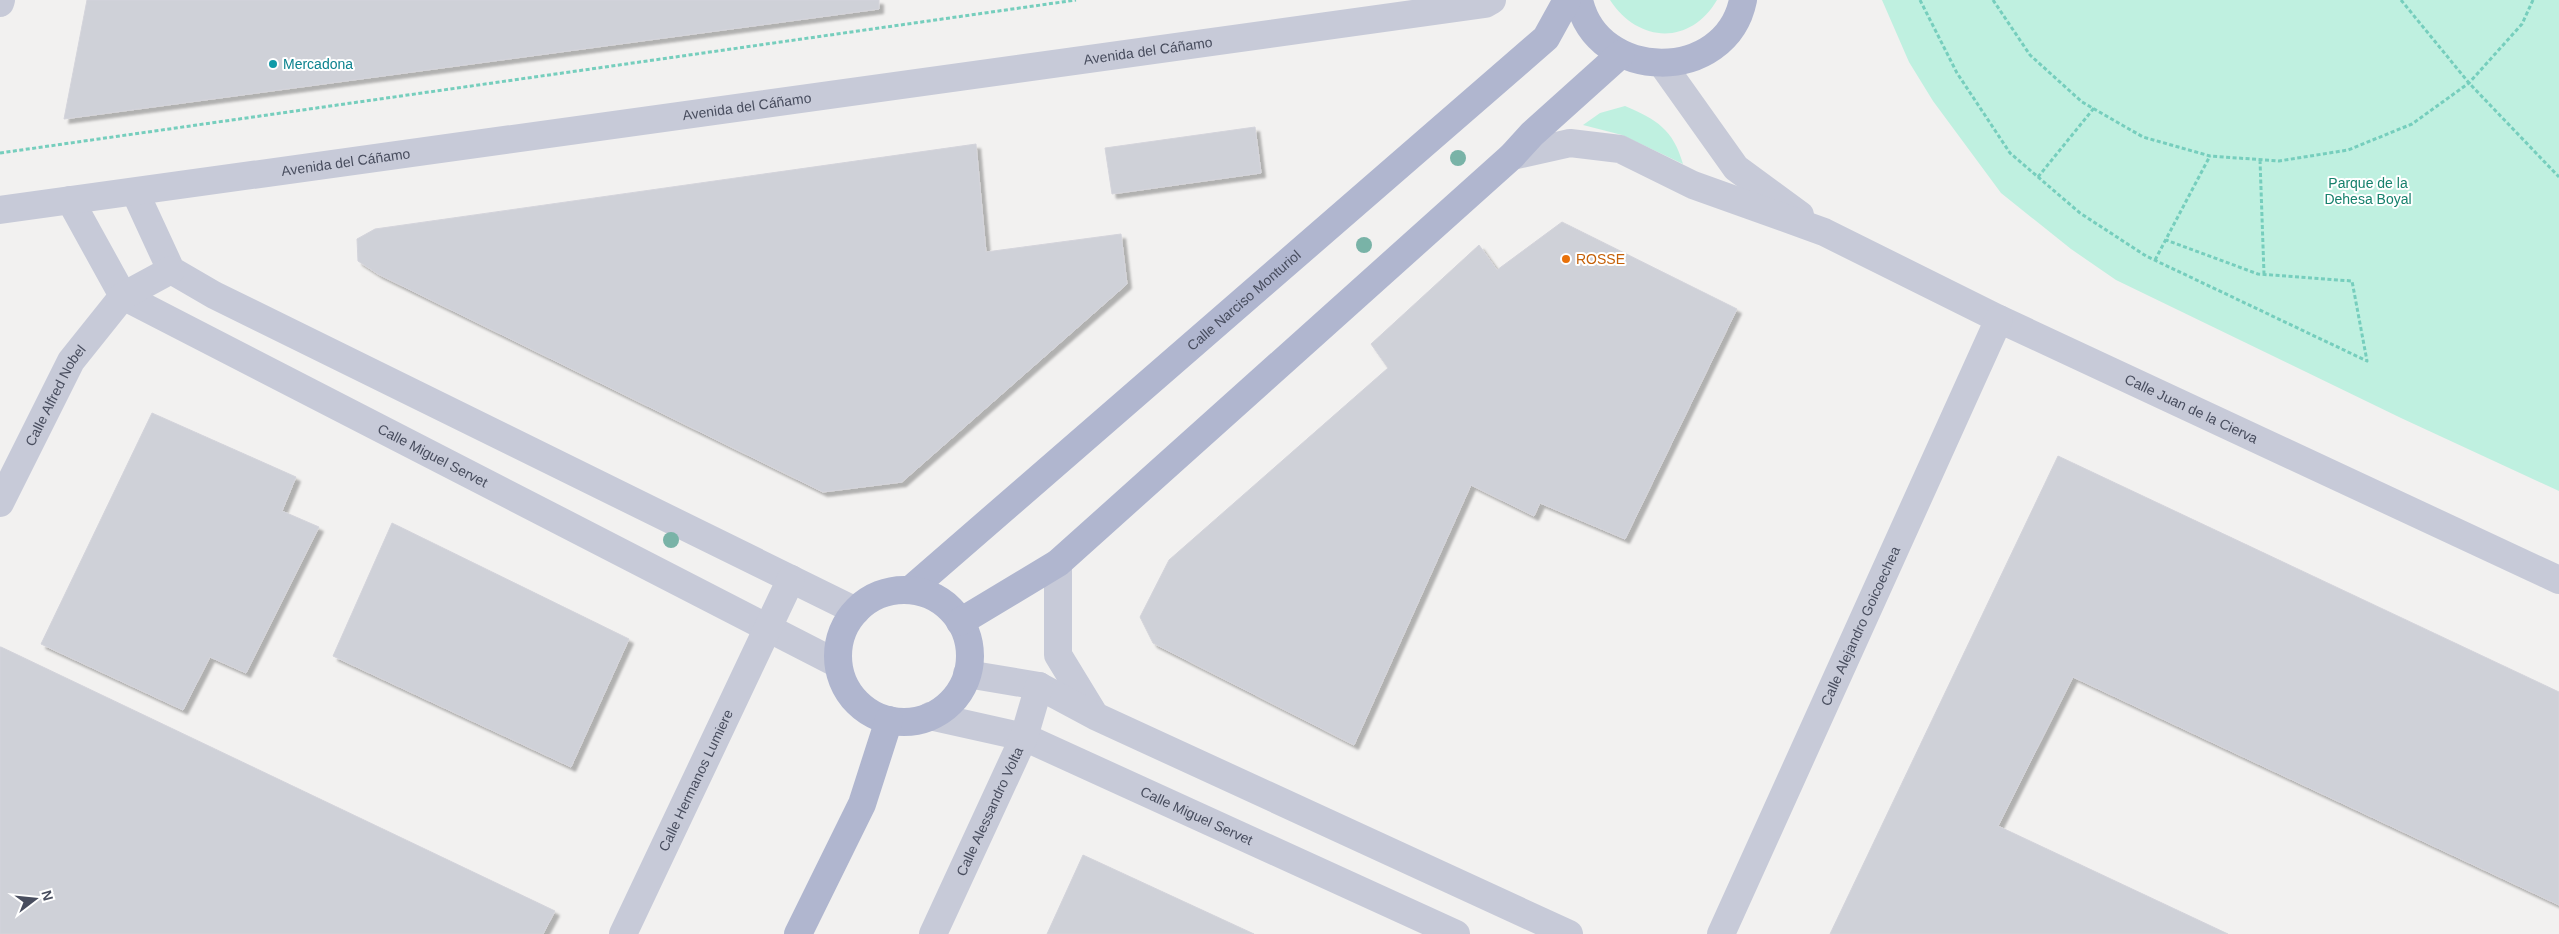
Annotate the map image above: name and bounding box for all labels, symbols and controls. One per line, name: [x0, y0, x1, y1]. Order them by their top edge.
street label: Avenida del Cáñamo: [1083, 34, 1214, 68]
place label: Mercadona: [283, 56, 353, 72]
marker: Mercadona: [267, 58, 279, 70]
street label: Avenida del Cáñamo: [681, 90, 812, 123]
street label: Avenida del Cáñamo: [280, 145, 411, 179]
park label: Parque de la Dehesa Boyal: [2324, 175, 2412, 207]
street label: Calle Narciso Monturiol: [1184, 247, 1304, 354]
place label: ROSSE: [1576, 251, 1625, 267]
marker: ROSSE: [1560, 253, 1572, 265]
street label: Calle Alfred Nobel: [22, 342, 89, 449]
street label: Calle Juan de la Cierva: [2122, 371, 2261, 447]
street label: Calle Miguel Servet: [375, 420, 491, 490]
street label: Calle Alejandro Goicoechea: [1817, 544, 1903, 708]
street label: Calle Hermanos Lumiere: [655, 707, 736, 854]
street label: Calle Alessandro Volta: [953, 744, 1026, 878]
street label: Calle Miguel Servet: [1138, 783, 1255, 848]
north arrow: [10, 874, 60, 924]
text: N: [38, 888, 57, 902]

